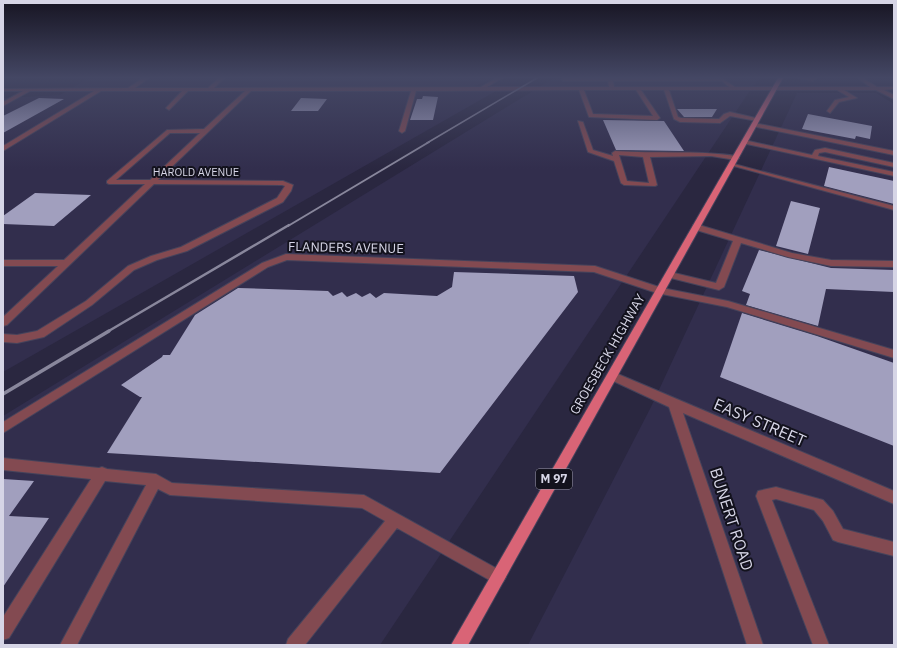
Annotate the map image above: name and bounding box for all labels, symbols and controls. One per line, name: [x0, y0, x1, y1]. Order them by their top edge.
street label: HAROLD AVENUE: [153, 165, 239, 179]
street label: FLANDERS AVENUE: [288, 238, 404, 257]
street label: GROESBECK HIGHWAY: [566, 291, 649, 418]
street label: EASY STREET: [711, 394, 809, 450]
street label: BUNERT ROAD: [706, 465, 758, 573]
road number: M 97: [536, 469, 572, 489]

